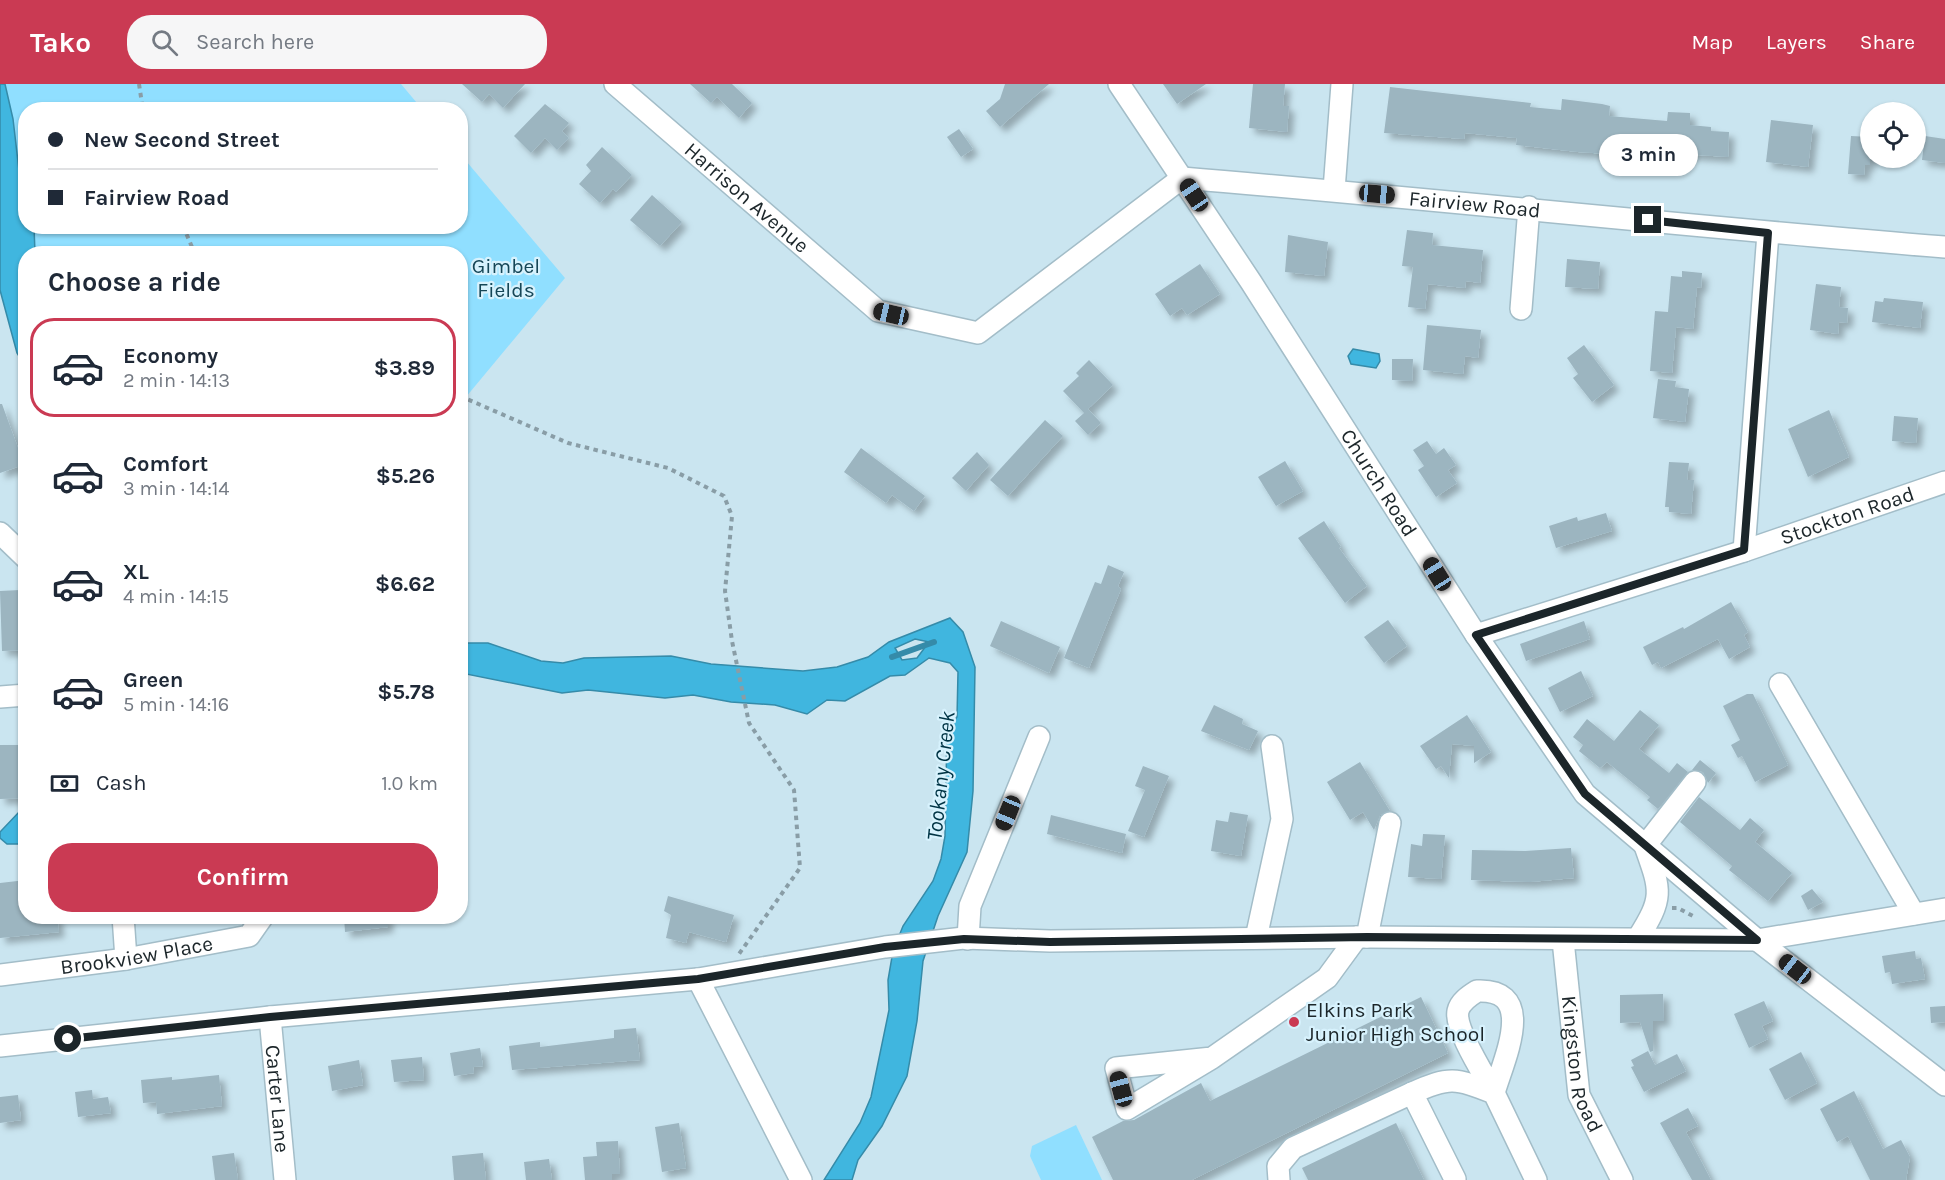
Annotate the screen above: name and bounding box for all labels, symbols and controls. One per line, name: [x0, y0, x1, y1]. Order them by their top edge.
search box: [127, 15, 547, 69]
text: Tako: [30, 26, 91, 59]
icon: search: [148, 26, 181, 59]
text: Search here: [196, 29, 314, 55]
text: Map: [1691, 30, 1733, 54]
text: Layers: [1766, 30, 1827, 54]
text: Share: [1860, 30, 1915, 54]
map controls: [1860, 102, 1926, 168]
button: locate: [1860, 102, 1926, 168]
text: New Second Street: [84, 127, 280, 153]
callout: 3 min: [1598, 133, 1698, 175]
street label: Harrison Avenue: [680, 137, 814, 258]
text: 3 min: [1621, 143, 1676, 166]
car: [1176, 175, 1212, 215]
car: [1358, 183, 1396, 205]
text: Fairview Road: [84, 185, 230, 211]
street label: Fairview Road: [1408, 186, 1542, 223]
route end: [1634, 206, 1661, 233]
park label: Gimbel Fields: [472, 254, 540, 302]
text: Choose a ride: [48, 266, 221, 298]
car: [871, 301, 911, 327]
icon: car: [51, 341, 105, 395]
text: Economy: [123, 343, 218, 369]
text: $3.89: [374, 355, 435, 381]
text: 2 min · 14:13: [123, 369, 230, 392]
street label: Church Road: [1336, 425, 1422, 541]
icon: car: [51, 449, 105, 503]
text: Comfort: [123, 451, 208, 477]
text: $5.26: [376, 463, 435, 489]
text: 3 min · 14:14: [123, 477, 230, 500]
street label: Stockton Road: [1777, 481, 1917, 550]
car: [1420, 554, 1454, 594]
icon: car: [51, 557, 105, 611]
text: XL: [123, 559, 149, 585]
text: $6.62: [375, 571, 435, 597]
text: 4 min · 14:15: [123, 585, 229, 608]
icon: car: [51, 665, 105, 719]
text: Green: [123, 667, 184, 693]
text: $5.78: [377, 679, 435, 705]
text: 5 min · 14:16: [123, 693, 229, 716]
water label: Tookany Creek: [921, 709, 961, 842]
icon: cash: [48, 767, 81, 800]
text: Cash: [96, 770, 146, 796]
text: 1.0 km: [381, 772, 438, 795]
car: [993, 793, 1023, 833]
button: Confirm: [48, 843, 438, 912]
street label: Brookview Place: [59, 931, 215, 979]
car: [1775, 951, 1815, 987]
street label: Kingston Road: [1557, 994, 1608, 1136]
place label: Elkins Park Junior High School: [1306, 998, 1485, 1046]
marker: Elkins Park Junior High School: [1287, 1015, 1301, 1029]
route start: [54, 1025, 81, 1052]
street label: Carter Lane: [261, 1044, 294, 1154]
car: [1108, 1069, 1134, 1109]

